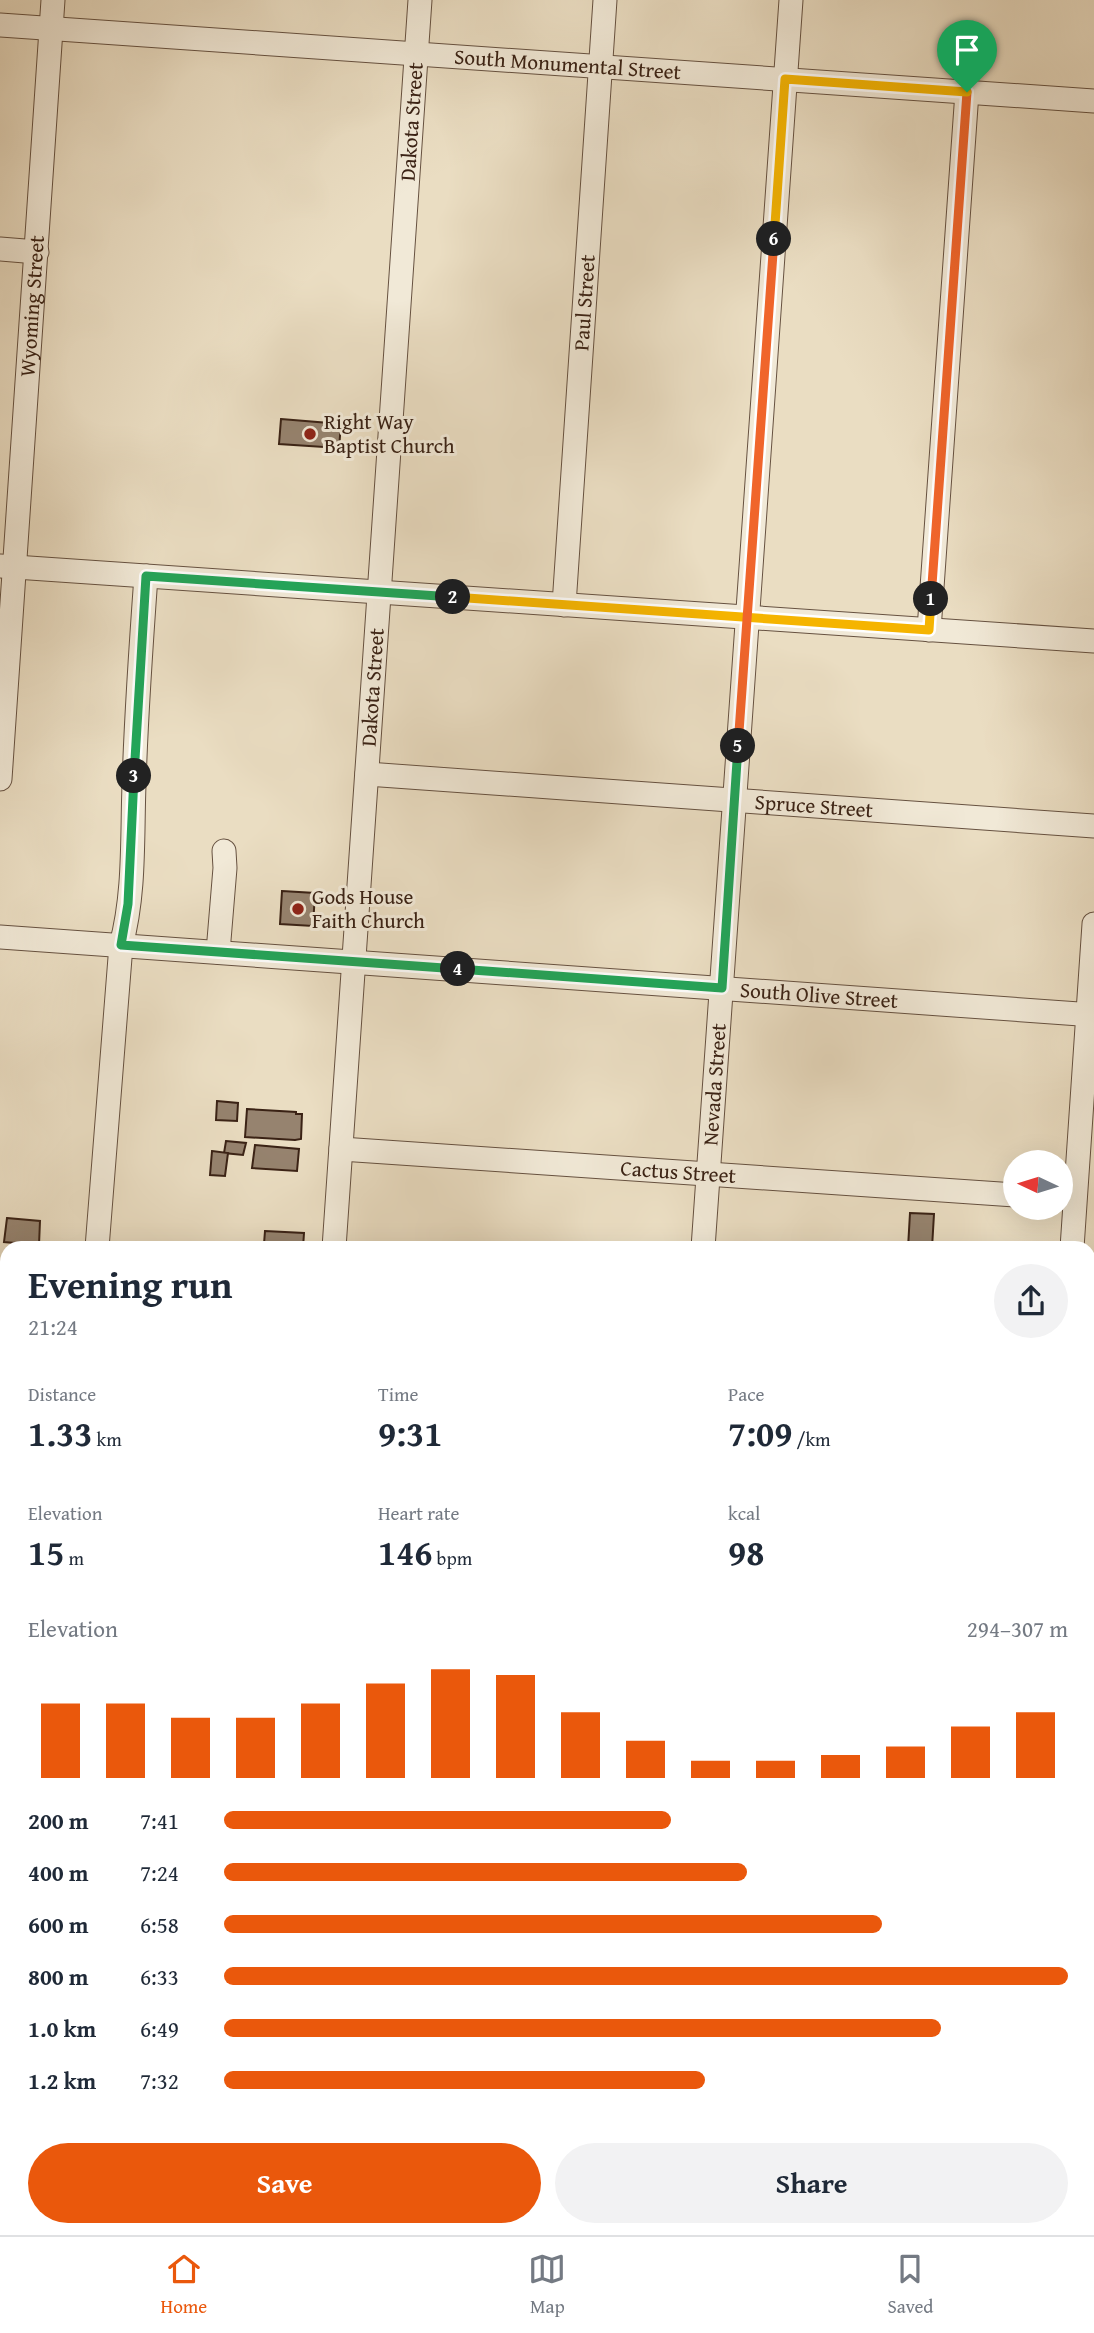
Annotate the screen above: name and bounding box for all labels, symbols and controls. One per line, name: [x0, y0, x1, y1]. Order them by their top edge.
pin: [937, 20, 997, 92]
icon: arrive: [948, 31, 986, 69]
street label: South Monumental Street: [453, 41, 683, 87]
street label: Dakota Street: [392, 61, 431, 182]
pin: 6: [756, 222, 792, 256]
text: 6: [769, 224, 778, 252]
street label: Wyoming Street: [11, 234, 52, 378]
street label: Paul Street: [565, 253, 603, 352]
place label: Right Way Baptist Church: [324, 406, 455, 461]
marker: Right Way Baptist Church: [302, 426, 318, 442]
pin: 2: [435, 580, 470, 614]
text: 2: [448, 582, 457, 610]
pin: 1: [914, 582, 948, 616]
text: 1: [926, 584, 935, 612]
street label: Dakota Street: [353, 626, 392, 748]
pin: 5: [720, 728, 756, 764]
text: 5: [733, 731, 742, 759]
pin: 3: [116, 758, 152, 794]
text: 3: [129, 761, 138, 789]
street label: Spruce Street: [754, 786, 875, 825]
place label: Gods House Faith Church: [312, 881, 425, 936]
marker: Gods House Faith Church: [290, 901, 306, 917]
pin: 4: [440, 951, 476, 986]
text: 4: [453, 954, 462, 982]
street label: South Olive Street: [739, 974, 900, 1016]
street label: Nevada Street: [694, 1022, 734, 1147]
north arrow: [1003, 1150, 1073, 1220]
map controls: [1003, 1150, 1073, 1220]
street label: Cactus Street: [620, 1152, 738, 1191]
text: Evening run: [28, 1256, 232, 1312]
button: share: [994, 1264, 1068, 1338]
text: 21:24: [28, 1310, 78, 1343]
text: Distance: [28, 1380, 96, 1408]
text: Time: [378, 1380, 418, 1408]
text: Pace: [728, 1380, 765, 1408]
text: 1.33: [28, 1408, 92, 1459]
text: 9:31: [378, 1408, 442, 1459]
text: 7:09: [728, 1408, 792, 1459]
text: km: [92, 1425, 122, 1453]
text: /km: [792, 1425, 831, 1453]
text: Elevation: [28, 1499, 102, 1527]
text: Heart rate: [378, 1499, 459, 1527]
text: kcal: [728, 1499, 760, 1527]
text: 15: [28, 1527, 64, 1578]
text: 146: [378, 1527, 432, 1578]
text: 98: [728, 1527, 764, 1578]
text: m: [64, 1544, 84, 1572]
text: bpm: [432, 1544, 472, 1572]
text: Elevation: [28, 1612, 118, 1645]
text: 294–307 m: [967, 1612, 1068, 1645]
text: 200 m: [28, 1804, 89, 1837]
text: 7:41: [140, 1804, 179, 1837]
text: 400 m: [28, 1856, 89, 1889]
text: 7:24: [140, 1856, 179, 1889]
text: 600 m: [28, 1908, 89, 1941]
text: 6:58: [140, 1908, 179, 1941]
text: 800 m: [28, 1960, 89, 1993]
text: 6:33: [140, 1960, 179, 1993]
text: 1.0 km: [28, 2012, 96, 2045]
text: 6:49: [140, 2012, 179, 2045]
text: 1.2 km: [28, 2064, 96, 2097]
text: 7:32: [140, 2064, 179, 2097]
button: Save: [28, 2143, 541, 2223]
button: Share: [555, 2143, 1068, 2223]
tab: Home: [161, 2250, 207, 2320]
tab: Map: [528, 2250, 566, 2320]
tab: Saved: [887, 2250, 933, 2320]

